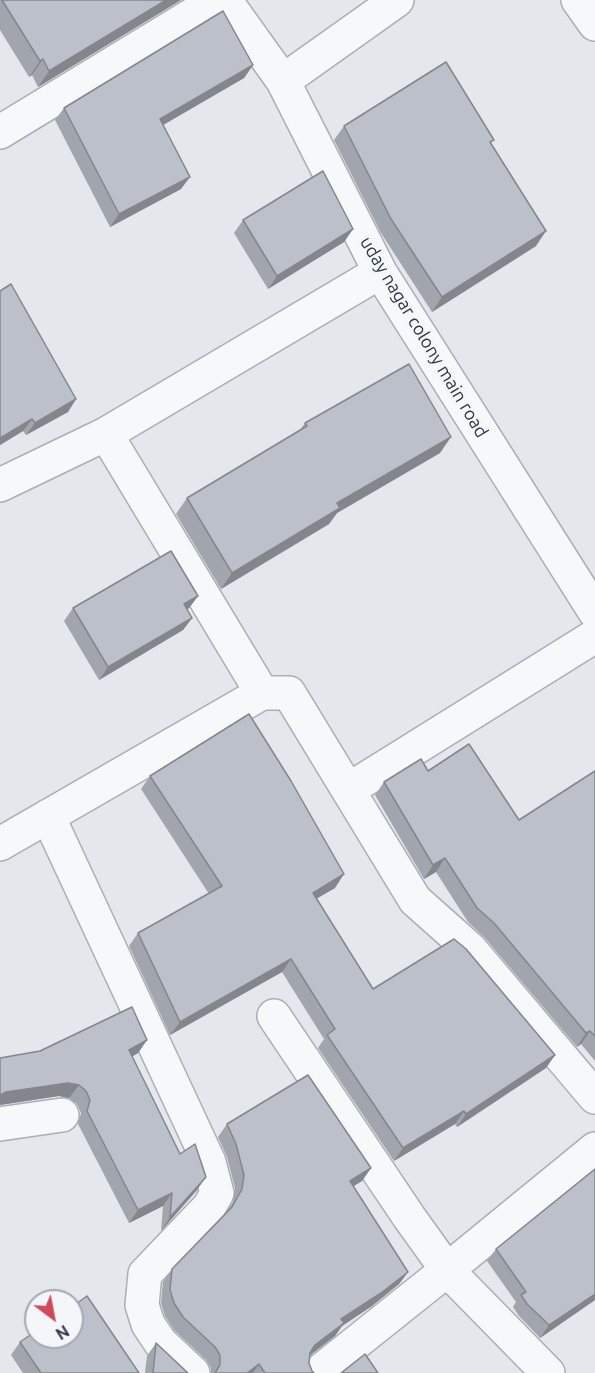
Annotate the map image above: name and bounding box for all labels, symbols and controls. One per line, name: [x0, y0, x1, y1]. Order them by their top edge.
street label: uday nagar colony main road: [355, 233, 493, 441]
north arrow: [24, 1289, 84, 1349]
text: N: [53, 1322, 72, 1343]

